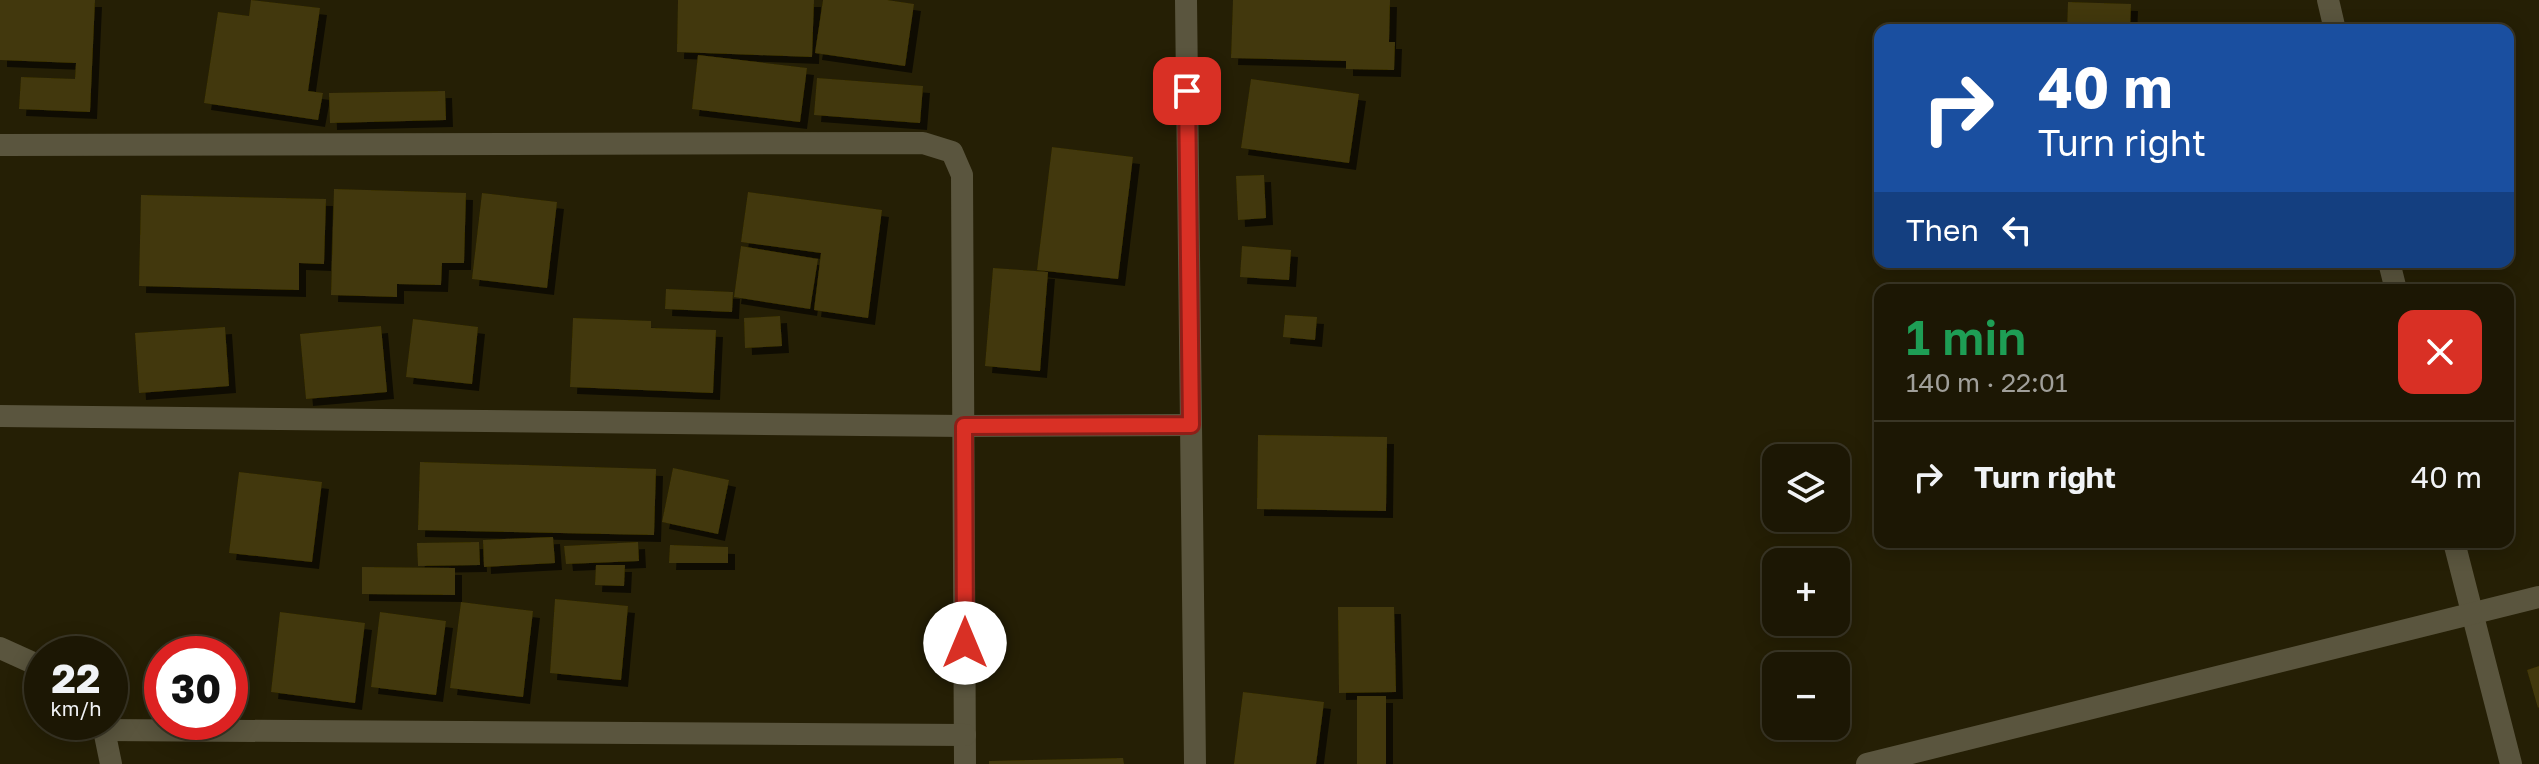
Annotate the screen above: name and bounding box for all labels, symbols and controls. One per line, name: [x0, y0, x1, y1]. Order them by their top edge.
text: 40 m: [2038, 53, 2172, 120]
icon: right: [1906, 56, 2010, 160]
pin: [1153, 57, 1221, 125]
icon: arrive: [1165, 69, 1209, 113]
text: Turn right: [2038, 121, 2206, 164]
icon: left: [1995, 208, 2039, 252]
text: Then: [1906, 212, 1979, 248]
text: 1 min: [1906, 308, 2026, 366]
button: close: [2398, 310, 2482, 394]
text: 140 m · 22:01: [1906, 367, 2068, 398]
map controls: [1762, 444, 1850, 740]
button: layers: [1762, 444, 1850, 532]
icon: right: [1906, 455, 1950, 499]
text: Turn right: [1974, 459, 2116, 495]
text: 40 m: [2411, 459, 2482, 495]
button: +: [1762, 548, 1850, 636]
position arrow: [923, 601, 1007, 685]
speed limit sign: 30: [144, 636, 248, 740]
button: −: [1762, 652, 1850, 740]
text: 22: [52, 654, 100, 702]
text: km/h: [51, 696, 101, 720]

